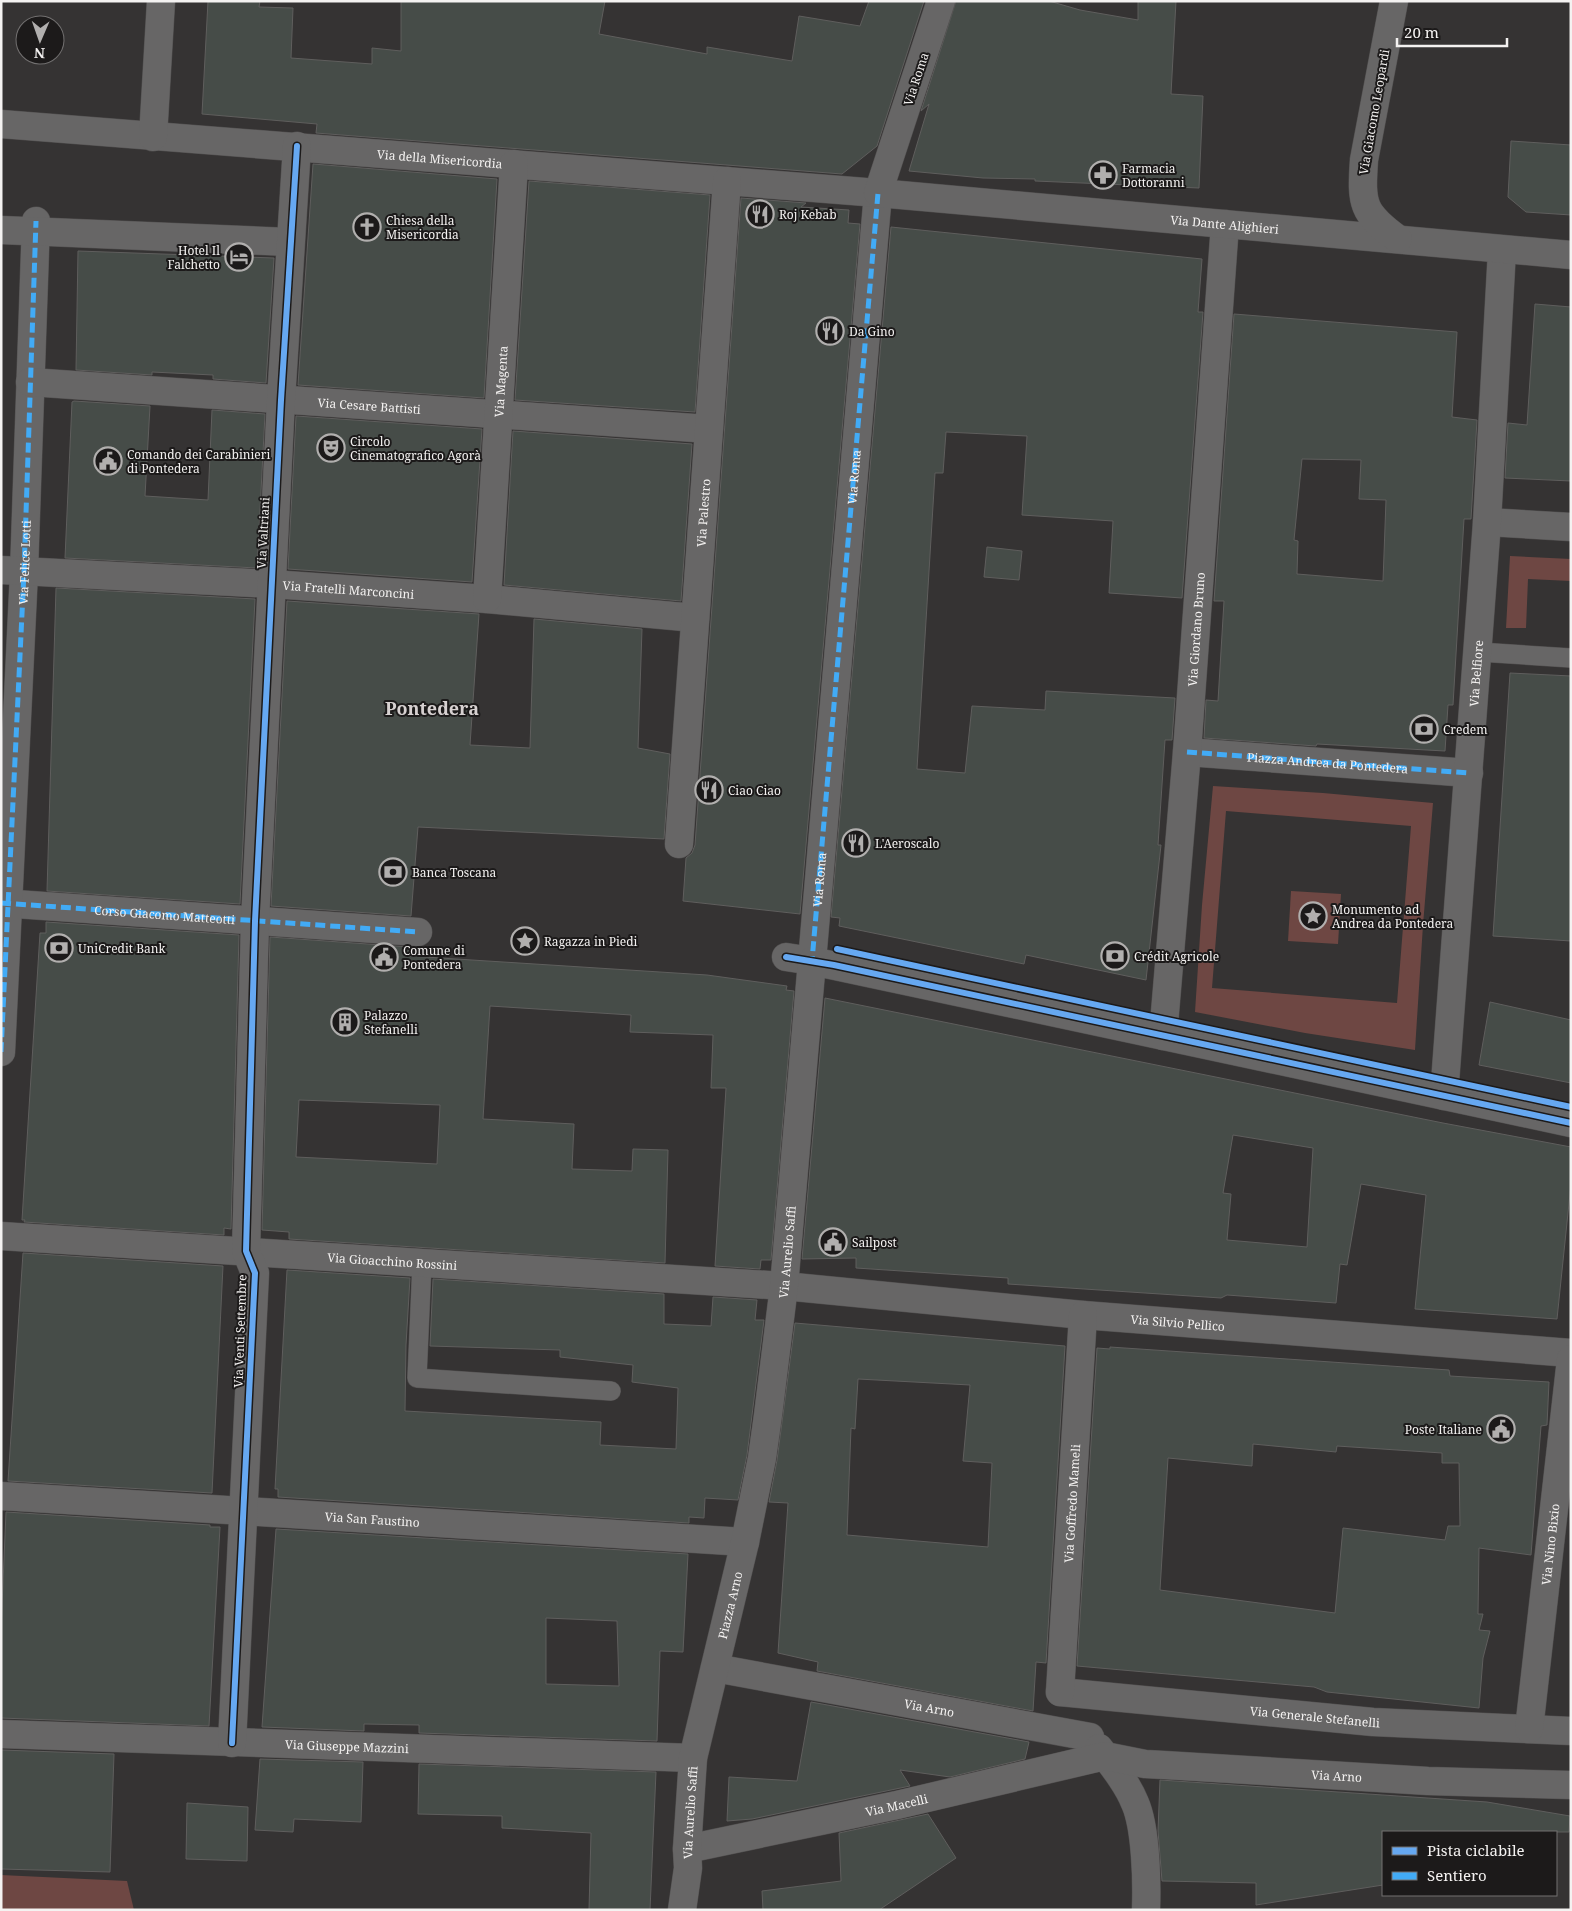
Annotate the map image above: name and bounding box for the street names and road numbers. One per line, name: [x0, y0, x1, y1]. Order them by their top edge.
street label: Via Giacomo Leopardi: [1355, 48, 1393, 176]
street label: Via Roma: [899, 50, 933, 108]
street label: Via della Misericordia: [376, 145, 503, 172]
street label: Via Dante Alighieri: [1170, 211, 1280, 237]
street label: Via Magenta: [490, 345, 511, 418]
street label: Via Cesare Battisti: [317, 393, 422, 418]
street label: Via Roma: [843, 449, 864, 505]
street label: Via Palestro: [692, 478, 714, 548]
street label: Via Valtriani: [253, 497, 273, 569]
street label: Via Felice Lotti: [14, 520, 34, 605]
street label: Via Giordano Bruno: [1183, 571, 1208, 687]
street label: Via Fratelli Marconcini: [282, 576, 415, 602]
street label: Via Belfiore: [1465, 639, 1487, 707]
street label: Piazza Andrea da Pontedera: [1246, 748, 1409, 777]
street label: Via Roma: [808, 851, 830, 908]
street label: Corso Giacomo Matteotti: [94, 901, 236, 928]
street label: Via Aurelio Saffi: [774, 1205, 799, 1299]
street label: Via Gioacchino Rossini: [327, 1248, 458, 1274]
street label: Via Venti Settembre: [230, 1274, 250, 1388]
street label: Via Silvio Pellico: [1130, 1310, 1226, 1335]
street label: Via Goffredo Mameli: [1059, 1443, 1084, 1563]
street label: Via Nino Bixio: [1537, 1502, 1563, 1586]
street label: Via San Faustino: [324, 1508, 420, 1530]
street label: Piazza Arno: [714, 1570, 746, 1640]
street label: Via Arno: [903, 1695, 956, 1720]
street label: Via Generale Stefanelli: [1249, 1702, 1380, 1731]
street label: Via Giuseppe Mazzini: [285, 1735, 409, 1757]
street label: Via Arno: [1311, 1765, 1362, 1785]
street label: Via Aurelio Saffi: [678, 1766, 701, 1859]
street label: Via Macelli: [864, 1790, 929, 1820]

